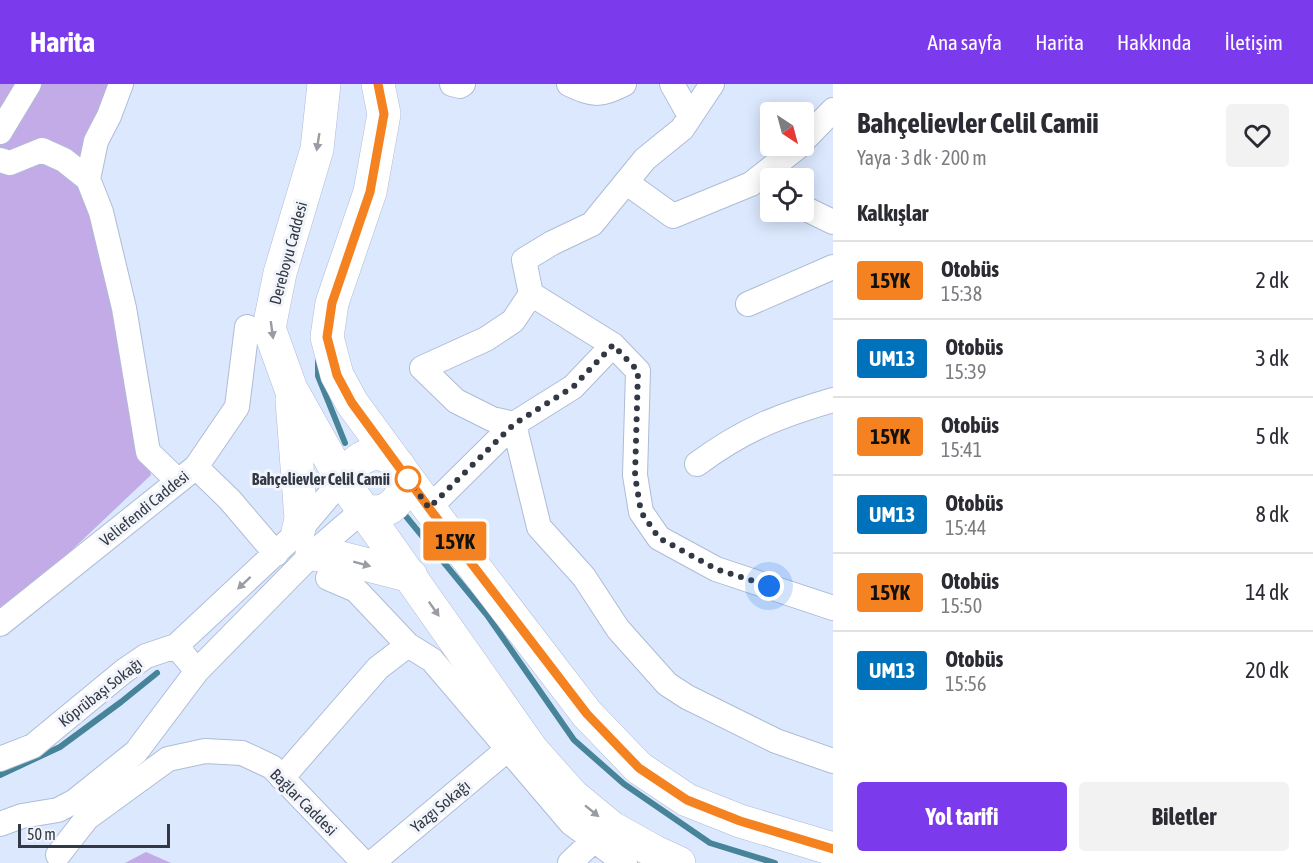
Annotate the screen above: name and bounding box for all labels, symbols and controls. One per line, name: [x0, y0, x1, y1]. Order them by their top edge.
text: Harita: [30, 26, 95, 58]
text: Ana sayfa: [928, 30, 1002, 54]
text: Harita: [1035, 30, 1084, 54]
text: Hakkında: [1117, 30, 1192, 54]
text: İletişim: [1225, 30, 1283, 54]
north arrow: [760, 102, 814, 156]
map controls: [760, 102, 814, 222]
button: heart: [1226, 104, 1289, 167]
text: Bahçelievler Celil Camii: [857, 107, 1099, 139]
one-way arrow: [313, 132, 322, 151]
text: Yaya · 3 dk · 200 m: [857, 146, 987, 169]
button: locate: [760, 168, 814, 222]
street label: Dereboyu Caddesi: [266, 199, 311, 307]
text: Kalkışlar: [857, 200, 928, 226]
text: Otobüs: [941, 256, 999, 282]
text: 2 dk: [1256, 267, 1289, 293]
text: 15YK: [870, 268, 910, 292]
text: 15:38: [941, 282, 982, 305]
one-way arrow: [267, 321, 277, 340]
text: Otobüs: [945, 334, 1003, 360]
text: 3 dk: [1256, 345, 1289, 371]
text: UM13: [869, 346, 915, 370]
text: 15:39: [945, 360, 986, 383]
text: Otobüs: [941, 412, 999, 438]
text: 5 dk: [1256, 423, 1289, 449]
text: 15YK: [870, 424, 910, 448]
text: 15:41: [941, 438, 982, 461]
marker: Bahçelievler Celil Camii: [395, 466, 421, 492]
street label: Veliefendi Caddesi: [96, 467, 192, 549]
place label: Bahçelievler Celil Camii: [252, 470, 390, 488]
text: Otobüs: [945, 490, 1003, 516]
text: 8 dk: [1256, 501, 1289, 527]
text: UM13: [869, 502, 915, 526]
text: 15:44: [945, 516, 986, 539]
line badge: 15YK: [413, 522, 497, 560]
text: 15YK: [435, 529, 475, 553]
one-way arrow: [353, 560, 371, 569]
text: Otobüs: [941, 568, 999, 594]
your location: [754, 571, 784, 601]
one-way arrow: [237, 576, 252, 590]
text: 14 dk: [1245, 579, 1289, 605]
text: 15YK: [870, 580, 910, 604]
text: 15:50: [941, 594, 982, 617]
one-way arrow: [428, 601, 439, 617]
text: Otobüs: [945, 646, 1003, 672]
street label: Köprübaşı Sokağı: [55, 654, 146, 731]
text: 20 dk: [1245, 657, 1289, 683]
text: UM13: [869, 658, 915, 682]
text: 15:56: [945, 672, 986, 695]
street label: Bağlar Caddesi: [266, 765, 341, 840]
street label: Yazgı Sokağı: [407, 776, 474, 837]
button: Yol tarifi: [857, 782, 1067, 851]
button: Biletler: [1079, 782, 1289, 851]
one-way arrow: [584, 805, 600, 818]
scale bar: [18, 821, 170, 848]
text: 50 m: [27, 825, 56, 843]

